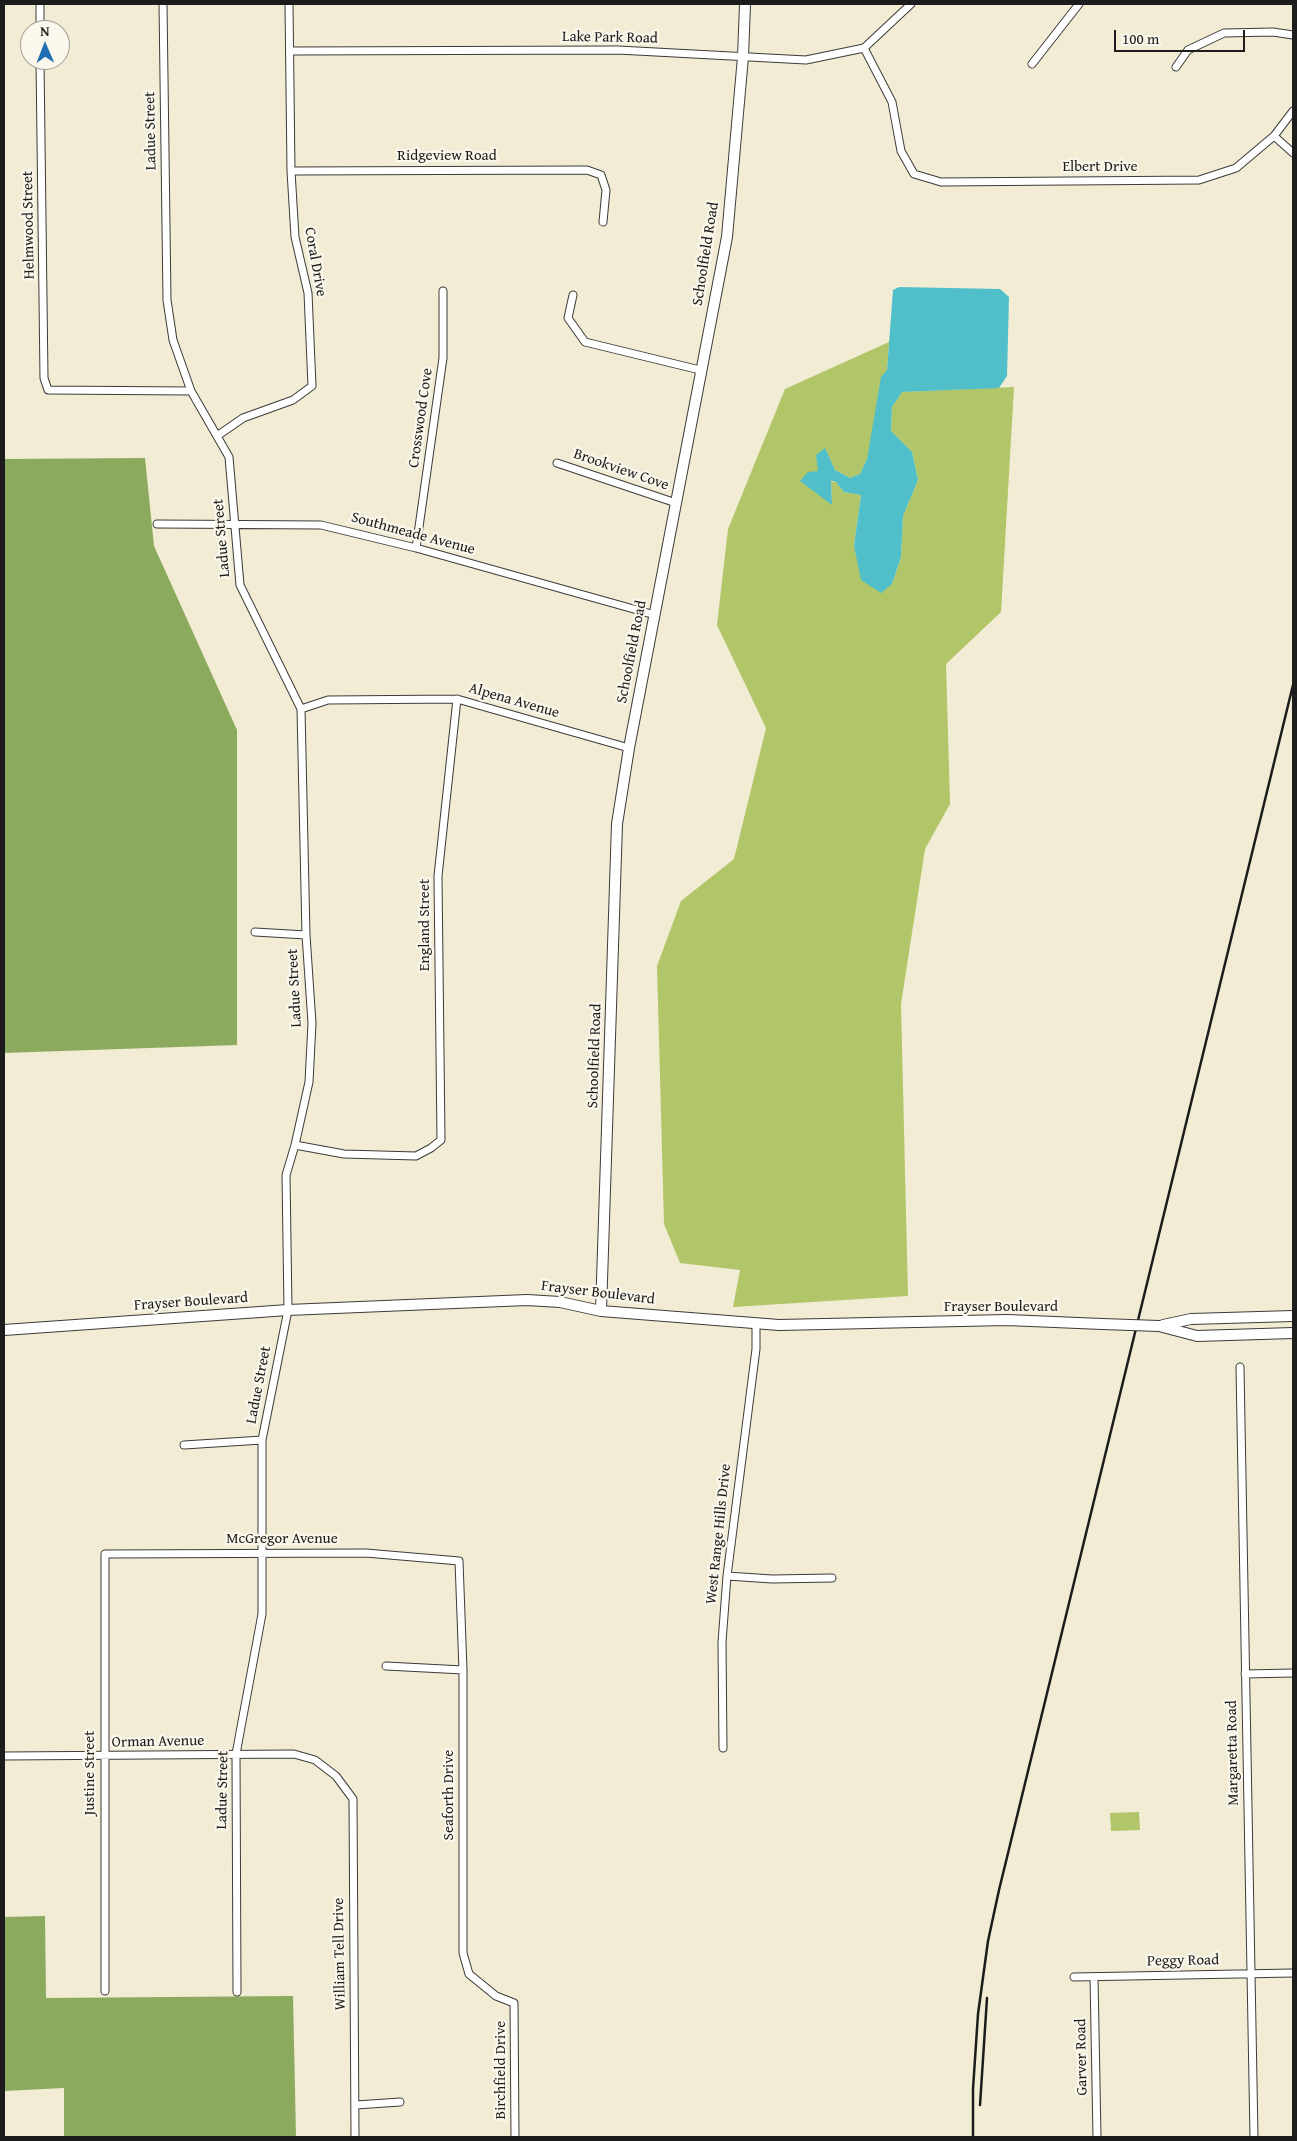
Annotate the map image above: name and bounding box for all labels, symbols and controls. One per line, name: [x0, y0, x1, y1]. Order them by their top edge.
north arrow: [20, 20, 70, 70]
scale bar: [1117, 20, 1248, 52]
text: N: [40, 21, 50, 41]
street label: Lake Park Road: [562, 28, 658, 48]
text: 100 m: [1122, 28, 1159, 49]
street label: Ladue Street: [141, 91, 161, 171]
street label: Ridgeview Road: [397, 147, 497, 165]
street label: Elbert Drive: [1062, 158, 1138, 176]
street label: Helmwood Street: [19, 171, 39, 279]
street label: Schoolfield Road: [689, 201, 723, 307]
street label: Coral Drive: [300, 226, 330, 298]
street label: Crosswood Cove: [405, 367, 437, 469]
street label: Brookview Cove: [571, 445, 671, 495]
street label: Ladue Street: [210, 498, 234, 578]
street label: Southmeade Avenue: [349, 509, 477, 559]
street label: Schoolfield Road: [613, 599, 651, 705]
street label: Alpena Avenue: [467, 679, 561, 723]
street label: England Street: [416, 879, 434, 971]
street label: Ladue Street: [284, 948, 306, 1028]
street label: Schoolfield Road: [584, 1003, 606, 1109]
street label: Frayser Boulevard: [540, 1277, 656, 1309]
street label: Frayser Boulevard: [133, 1289, 249, 1315]
street label: Frayser Boulevard: [944, 1298, 1058, 1316]
street label: Ladue Street: [243, 1345, 275, 1425]
street label: West Range Hills Drive: [703, 1463, 735, 1605]
street label: McGregor Avenue: [226, 1530, 338, 1548]
street label: Margaretta Road: [1223, 1700, 1243, 1806]
street label: Justine Street: [81, 1730, 99, 1816]
street label: Orman Avenue: [112, 1732, 204, 1752]
street label: Ladue Street: [213, 1750, 233, 1830]
street label: Seaforth Drive: [440, 1750, 458, 1840]
street label: William Tell Drive: [330, 1898, 350, 2010]
street label: Peggy Road: [1147, 1951, 1219, 1971]
street label: Garver Road: [1072, 2018, 1092, 2096]
street label: Birchfield Drive: [492, 2021, 510, 2119]

